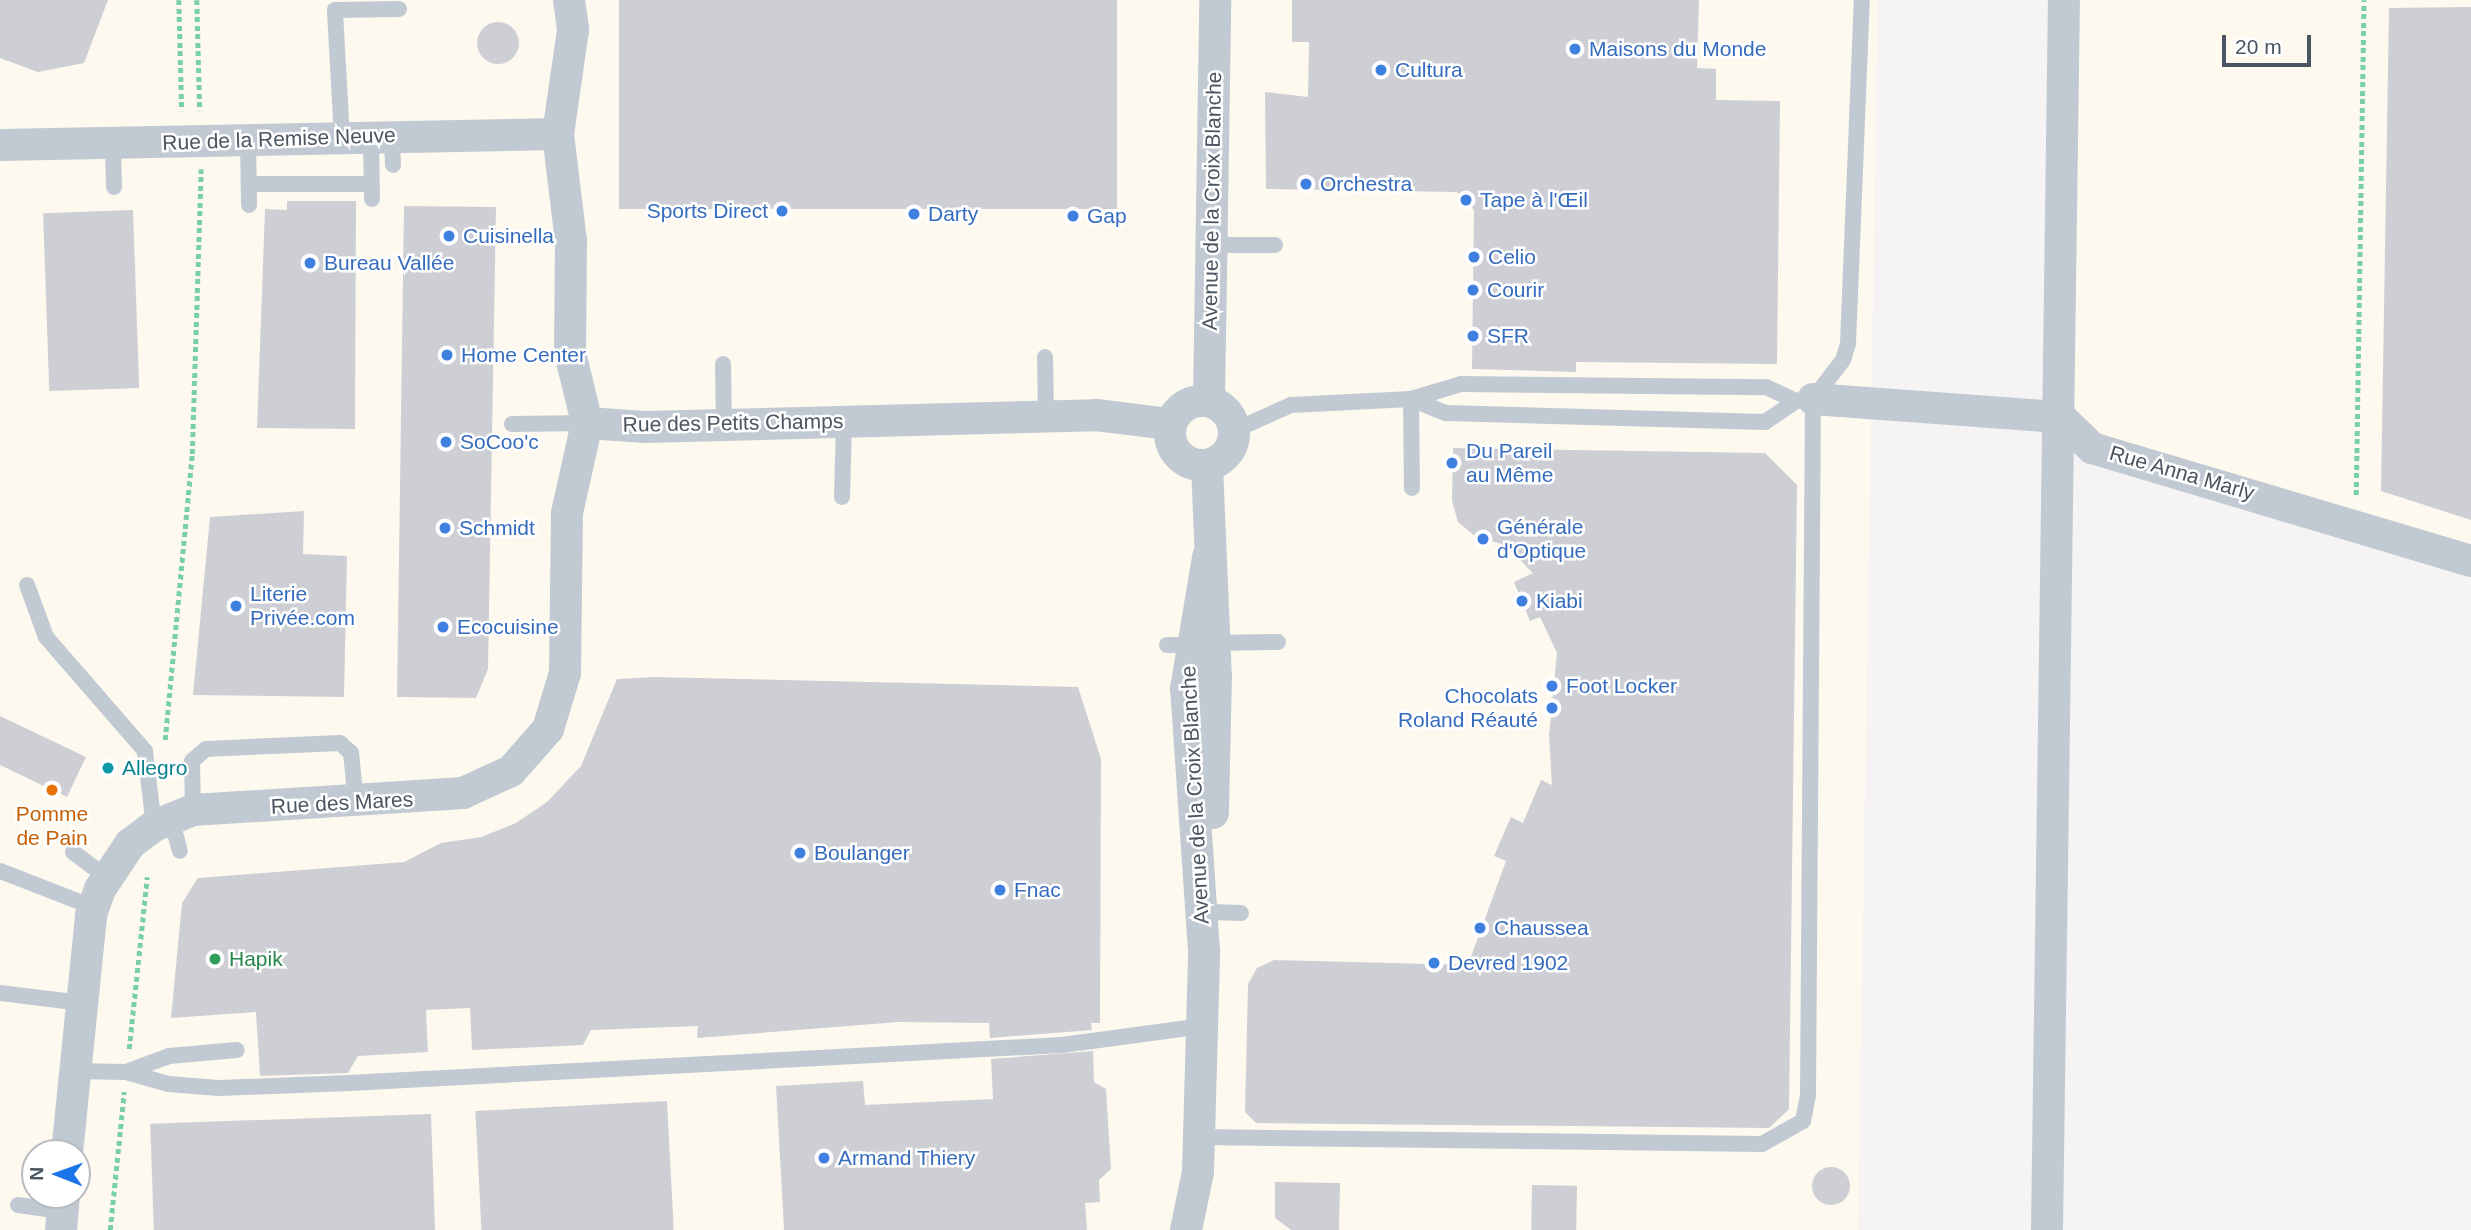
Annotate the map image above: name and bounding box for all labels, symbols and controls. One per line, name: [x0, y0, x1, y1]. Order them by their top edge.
scale bar: [2226, 21, 2315, 65]
text: 20 m: [2235, 35, 2282, 58]
place label: Maisons du Monde: [1589, 36, 1766, 62]
marker: Maisons du Monde: [1567, 41, 1583, 57]
place label: Cultura: [1395, 57, 1463, 83]
marker: Cultura: [1373, 62, 1389, 78]
street label: Avenue de la Croix Blanche: [1197, 71, 1227, 331]
street label: Rue de la Remise Neuve: [162, 122, 396, 156]
place label: Orchestra: [1320, 171, 1412, 197]
marker: Orchestra: [1298, 176, 1314, 192]
place label: Tape à l'Œil: [1480, 187, 1588, 213]
marker: Tape à l'Œil: [1458, 192, 1474, 208]
place label: Sports Direct: [647, 198, 768, 224]
place label: Darty: [928, 201, 978, 227]
marker: Sports Direct: [774, 203, 790, 219]
place label: Gap: [1087, 203, 1127, 229]
marker: Darty: [906, 206, 922, 222]
marker: Gap: [1065, 208, 1081, 224]
place label: Cuisinella: [463, 223, 554, 249]
marker: Cuisinella: [441, 228, 457, 244]
place label: Celio: [1488, 244, 1536, 270]
marker: Celio: [1466, 249, 1482, 265]
place label: Bureau Vallée: [324, 250, 454, 276]
marker: Bureau Vallée: [302, 255, 318, 271]
place label: Courir: [1487, 277, 1544, 303]
marker: Courir: [1465, 282, 1481, 298]
place label: SFR: [1487, 323, 1529, 349]
marker: SFR: [1465, 328, 1481, 344]
place label: Home Center: [461, 342, 586, 368]
marker: Home Center: [439, 347, 455, 363]
street label: Rue des Petits Champs: [622, 408, 844, 438]
place label: SoCoo'c: [460, 429, 539, 455]
marker: SoCoo'c: [438, 434, 454, 450]
place label: Du Pareil au Même: [1466, 438, 1554, 488]
street label: Rue Anna Marly: [2106, 440, 2258, 506]
marker: Du Pareil au Même: [1444, 455, 1460, 471]
place label: Générale d'Optique: [1497, 514, 1586, 564]
place label: Schmidt: [459, 515, 535, 541]
marker: Schmidt: [437, 520, 453, 536]
marker: Générale d'Optique: [1475, 531, 1491, 547]
place label: Literie Privée.com: [250, 581, 355, 631]
place label: Kiabi: [1536, 588, 1583, 614]
marker: Kiabi: [1514, 593, 1530, 609]
marker: Literie Privée.com: [228, 598, 244, 614]
place label: Ecocuisine: [457, 614, 559, 640]
marker: Ecocuisine: [435, 619, 451, 635]
street label: Avenue de la Croix Blanche: [1176, 665, 1214, 925]
place label: Foot Locker: [1566, 673, 1677, 699]
marker: Foot Locker: [1544, 678, 1560, 694]
place label: Chocolats Roland Réauté: [1398, 683, 1538, 733]
marker: Chocolats Roland Réauté: [1544, 700, 1560, 716]
place label: Allegro: [122, 755, 187, 781]
marker: Allegro: [100, 760, 116, 776]
marker: Pomme de Pain: [44, 782, 60, 798]
street label: Rue des Mares: [270, 787, 414, 819]
place label: Pomme de Pain: [16, 801, 88, 851]
place label: Boulanger: [814, 840, 910, 866]
marker: Boulanger: [792, 845, 808, 861]
place label: Fnac: [1014, 877, 1061, 903]
marker: Fnac: [992, 882, 1008, 898]
place label: Chaussea: [1494, 915, 1589, 941]
marker: Chaussea: [1472, 920, 1488, 936]
place label: Hapik: [229, 946, 283, 972]
place label: Devred 1902: [1448, 950, 1568, 976]
marker: Hapik: [207, 951, 223, 967]
marker: Devred 1902: [1426, 955, 1442, 971]
north arrow: [21, 1139, 91, 1209]
place label: Armand Thiery: [838, 1145, 976, 1171]
marker: Armand Thiery: [816, 1150, 832, 1166]
text: N: [26, 1167, 47, 1181]

